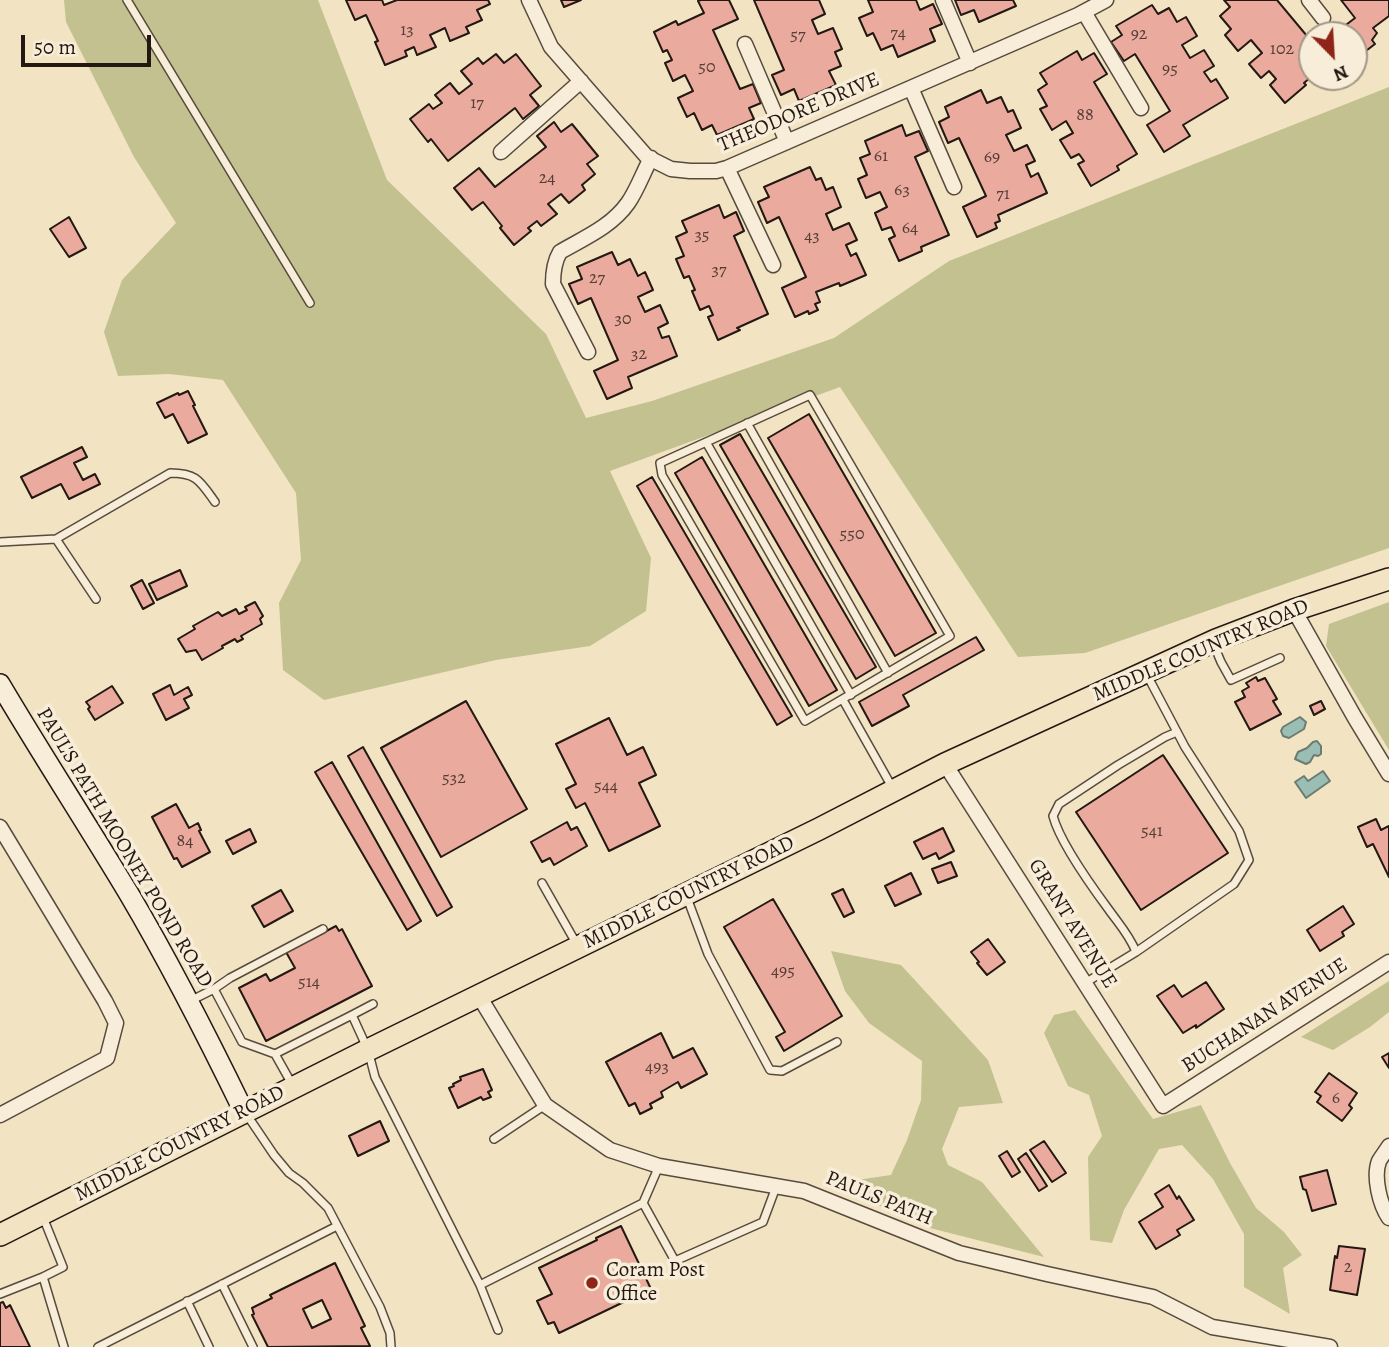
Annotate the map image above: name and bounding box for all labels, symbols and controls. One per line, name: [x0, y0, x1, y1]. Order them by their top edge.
house number: 13: [400, 20, 414, 42]
scale bar: [24, 21, 154, 65]
north arrow: [1298, 21, 1368, 91]
house number: 74: [890, 23, 906, 45]
house number: 92: [1131, 24, 1147, 46]
house number: 57: [790, 25, 806, 47]
text: 50 m: [34, 33, 76, 61]
house number: 102: [1270, 39, 1294, 61]
house number: 50: [698, 57, 716, 79]
house number: 95: [1162, 59, 1178, 81]
text: N: [1329, 59, 1352, 88]
street label: THEODORE DRIVE: [714, 68, 884, 158]
house number: 17: [470, 93, 484, 115]
house number: 88: [1076, 105, 1094, 127]
house number: 61: [874, 146, 888, 168]
house number: 69: [984, 147, 1000, 169]
house number: 24: [539, 168, 555, 190]
house number: 63: [894, 180, 910, 202]
house number: 71: [996, 184, 1010, 206]
house number: 64: [902, 218, 918, 240]
house number: 35: [694, 225, 710, 247]
house number: 43: [804, 226, 820, 248]
house number: 37: [711, 260, 727, 282]
house number: 27: [589, 268, 605, 290]
house number: 30: [614, 309, 632, 331]
house number: 32: [631, 344, 647, 366]
house number: 550: [839, 524, 865, 546]
street label: MIDDLE COUNTRY ROAD: [1089, 594, 1313, 708]
street label: PAUL'S PATH MOONEY POND ROAD: [30, 703, 218, 993]
house number: 532: [442, 768, 466, 790]
house number: 544: [594, 776, 618, 798]
house number: 541: [1141, 821, 1163, 843]
house number: 84: [177, 831, 193, 853]
street label: MIDDLE COUNTRY ROAD: [579, 831, 799, 955]
street label: GRANT AVENUE: [1022, 855, 1122, 993]
street label: BUCHANAN AVENUE: [1177, 953, 1353, 1079]
house number: 495: [771, 961, 795, 983]
house number: 514: [298, 972, 320, 994]
house number: 493: [645, 1057, 669, 1079]
street label: MIDDLE COUNTRY ROAD: [71, 1080, 289, 1208]
house number: 6: [1332, 1088, 1340, 1110]
street label: PAULS PATH: [822, 1166, 936, 1232]
house number: 2: [1344, 1257, 1352, 1279]
place label: Coram Post Office: [606, 1258, 705, 1308]
marker: Coram Post Office: [584, 1275, 600, 1291]

